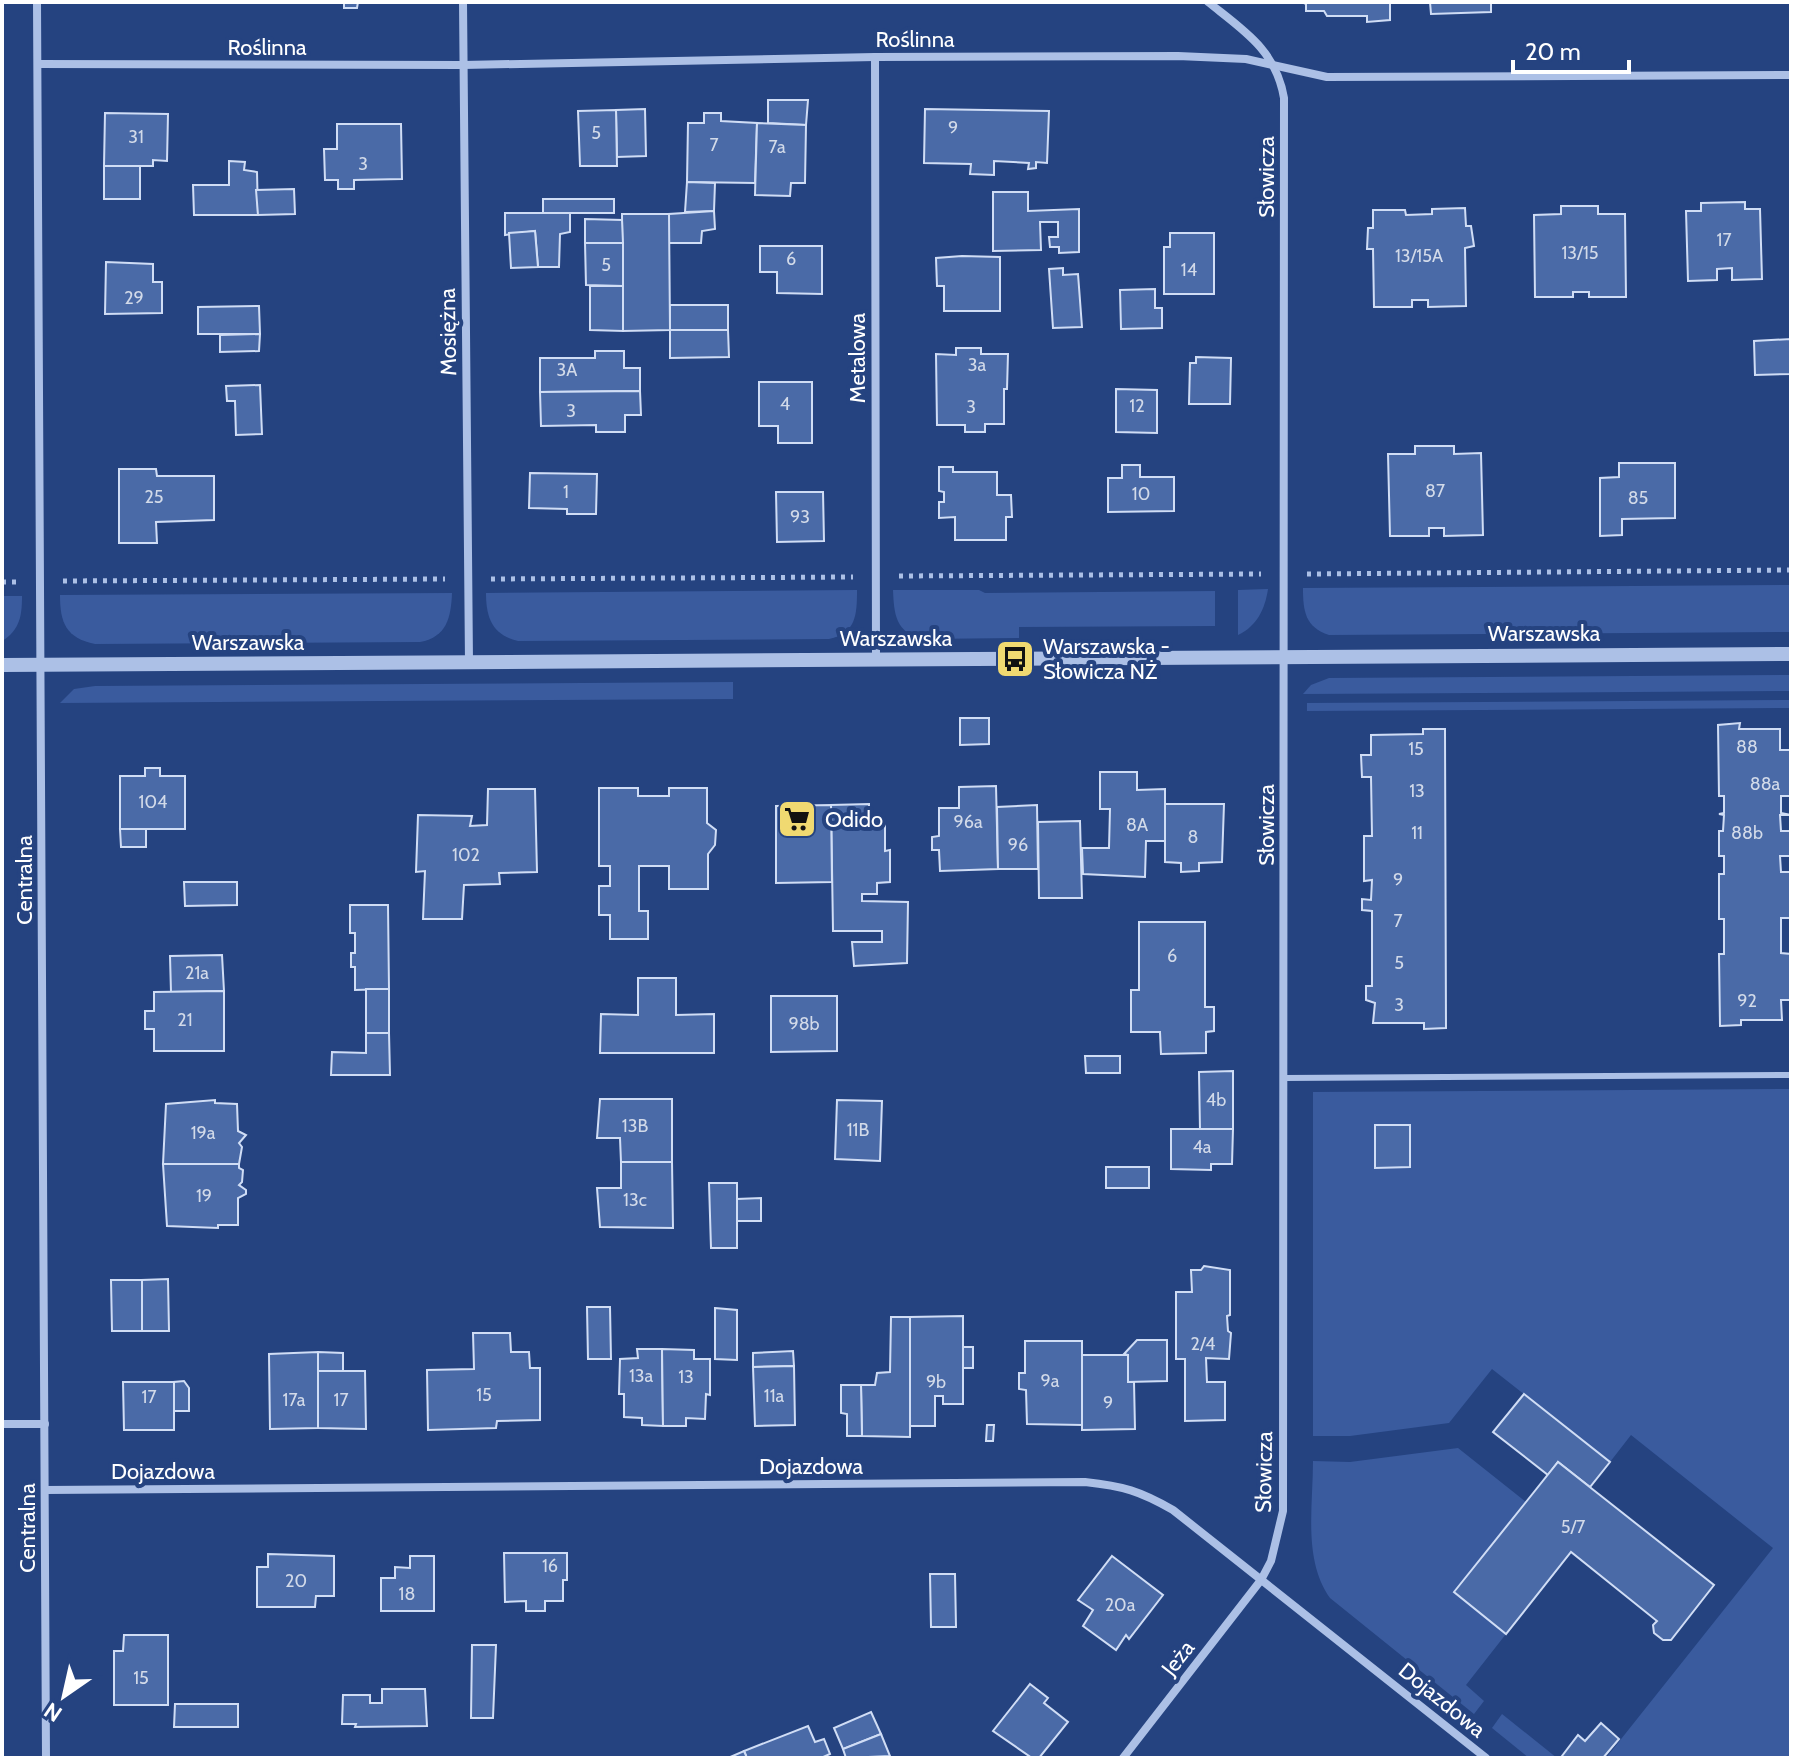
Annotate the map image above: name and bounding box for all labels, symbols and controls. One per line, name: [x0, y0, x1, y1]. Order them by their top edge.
scale bar: [1513, 24, 1629, 74]
street label: Roślinna: [875, 26, 955, 53]
street label: Roślinna: [227, 34, 307, 61]
text: 20 m: [1525, 37, 1581, 66]
house number: 9: [948, 117, 958, 139]
house number: 5: [591, 122, 601, 144]
house number: 31: [128, 126, 144, 148]
house number: 7: [709, 134, 719, 156]
house number: 7a: [768, 136, 786, 158]
street label: Słowicza: [1253, 136, 1280, 218]
house number: 3: [358, 153, 368, 175]
house number: 17: [1717, 229, 1731, 251]
house number: 13/15: [1561, 242, 1599, 264]
house number: 13/15A: [1395, 245, 1443, 267]
house number: 6: [786, 248, 796, 270]
house number: 5: [601, 254, 611, 276]
house number: 14: [1181, 259, 1197, 281]
house number: 29: [124, 287, 144, 309]
street label: Mosiężna: [434, 287, 462, 376]
street label: Metalowa: [844, 312, 871, 403]
house number: 3a: [968, 354, 987, 376]
house number: 3A: [557, 359, 577, 381]
house number: 4: [780, 393, 790, 415]
house number: 12: [1129, 395, 1145, 417]
house number: 3: [966, 396, 976, 418]
house number: 3: [566, 400, 576, 422]
house number: 87: [1425, 480, 1445, 502]
house number: 1: [563, 481, 569, 503]
house number: 10: [1132, 483, 1150, 505]
house number: 25: [144, 486, 164, 508]
house number: 85: [1628, 487, 1648, 509]
house number: 93: [790, 506, 810, 528]
street label: Warszawska: [1488, 620, 1601, 647]
street label: Warszawska: [840, 625, 953, 652]
street label: Warszawska: [192, 629, 305, 656]
place label: Warszawska - Słowicza NŻ: [1043, 633, 1170, 685]
bus stop icon: Warszawska - Słowicza NŻ: [994, 638, 1036, 680]
house number: 88: [1736, 736, 1758, 758]
house number: 15: [1408, 738, 1424, 760]
house number: 88a: [1750, 773, 1781, 795]
house number: 13: [1409, 780, 1425, 802]
street label: Słowicza: [1253, 784, 1280, 866]
house number: 104: [139, 791, 167, 813]
supermarket icon: Odido: [776, 798, 818, 840]
place label: Odido: [825, 806, 883, 833]
house number: 96a: [953, 811, 983, 833]
house number: 8A: [1126, 814, 1148, 836]
house number: 11: [1411, 822, 1423, 844]
house number: 88b: [1731, 822, 1763, 844]
house number: 8: [1188, 826, 1198, 848]
house number: 96: [1008, 834, 1028, 856]
street label: Centralna: [11, 835, 38, 925]
house number: 102: [452, 844, 480, 866]
house number: 9: [1393, 869, 1403, 891]
house number: 7: [1393, 910, 1403, 932]
house number: 6: [1167, 945, 1177, 967]
house number: 5: [1394, 952, 1404, 974]
house number: 21a: [185, 962, 209, 984]
house number: 92: [1737, 990, 1757, 1012]
house number: 3: [1394, 994, 1404, 1016]
house number: 21: [177, 1009, 193, 1031]
house number: 98b: [788, 1013, 820, 1035]
house number: 4b: [1206, 1089, 1226, 1111]
house number: 13B: [622, 1115, 648, 1137]
house number: 11B: [847, 1119, 869, 1141]
house number: 19a: [191, 1122, 216, 1144]
house number: 4a: [1192, 1136, 1212, 1158]
house number: 19: [196, 1185, 212, 1207]
house number: 13c: [623, 1189, 647, 1211]
house number: 2/4: [1191, 1333, 1215, 1355]
house number: 13a: [629, 1365, 653, 1387]
house number: 13: [678, 1366, 694, 1388]
house number: 9a: [1041, 1370, 1060, 1392]
house number: 9b: [926, 1371, 946, 1393]
house number: 15: [476, 1384, 492, 1406]
house number: 11a: [764, 1385, 785, 1407]
house number: 17: [142, 1386, 156, 1408]
house number: 17a: [283, 1389, 306, 1411]
house number: 17: [334, 1389, 348, 1411]
house number: 9: [1103, 1392, 1113, 1414]
street label: Słowicza: [1250, 1431, 1278, 1513]
street label: Dojazdowa: [759, 1453, 863, 1480]
street label: Dojazdowa: [111, 1458, 215, 1485]
street label: Centralna: [14, 1483, 41, 1573]
house number: 5/7: [1561, 1516, 1585, 1538]
house number: 16: [542, 1555, 558, 1577]
house number: 20: [285, 1570, 307, 1592]
house number: 18: [399, 1583, 415, 1605]
house number: 20a: [1105, 1594, 1136, 1616]
street label: Jeża: [1155, 1635, 1200, 1682]
north arrow: [24, 1656, 104, 1736]
street label: Dojazdowa: [1393, 1657, 1491, 1743]
house number: 15: [133, 1667, 149, 1689]
text: N: [39, 1697, 67, 1728]

